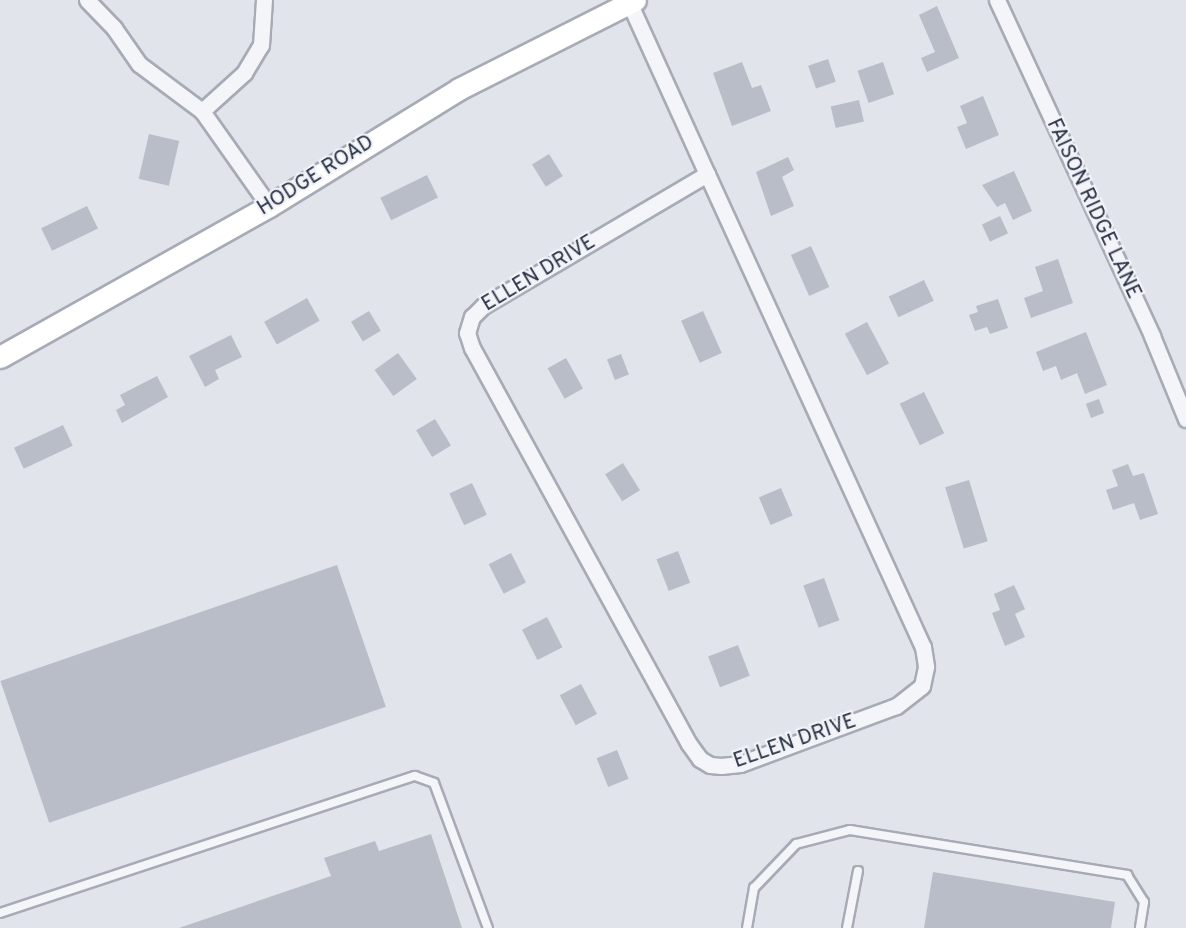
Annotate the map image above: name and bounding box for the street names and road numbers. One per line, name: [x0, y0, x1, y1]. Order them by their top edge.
street label: FAISON RIDGE LANE: [1040, 115, 1146, 303]
street label: HODGE ROAD: [253, 130, 379, 222]
street label: ELLEN DRIVE: [478, 230, 600, 318]
street label: ELLEN DRIVE: [730, 709, 860, 775]

